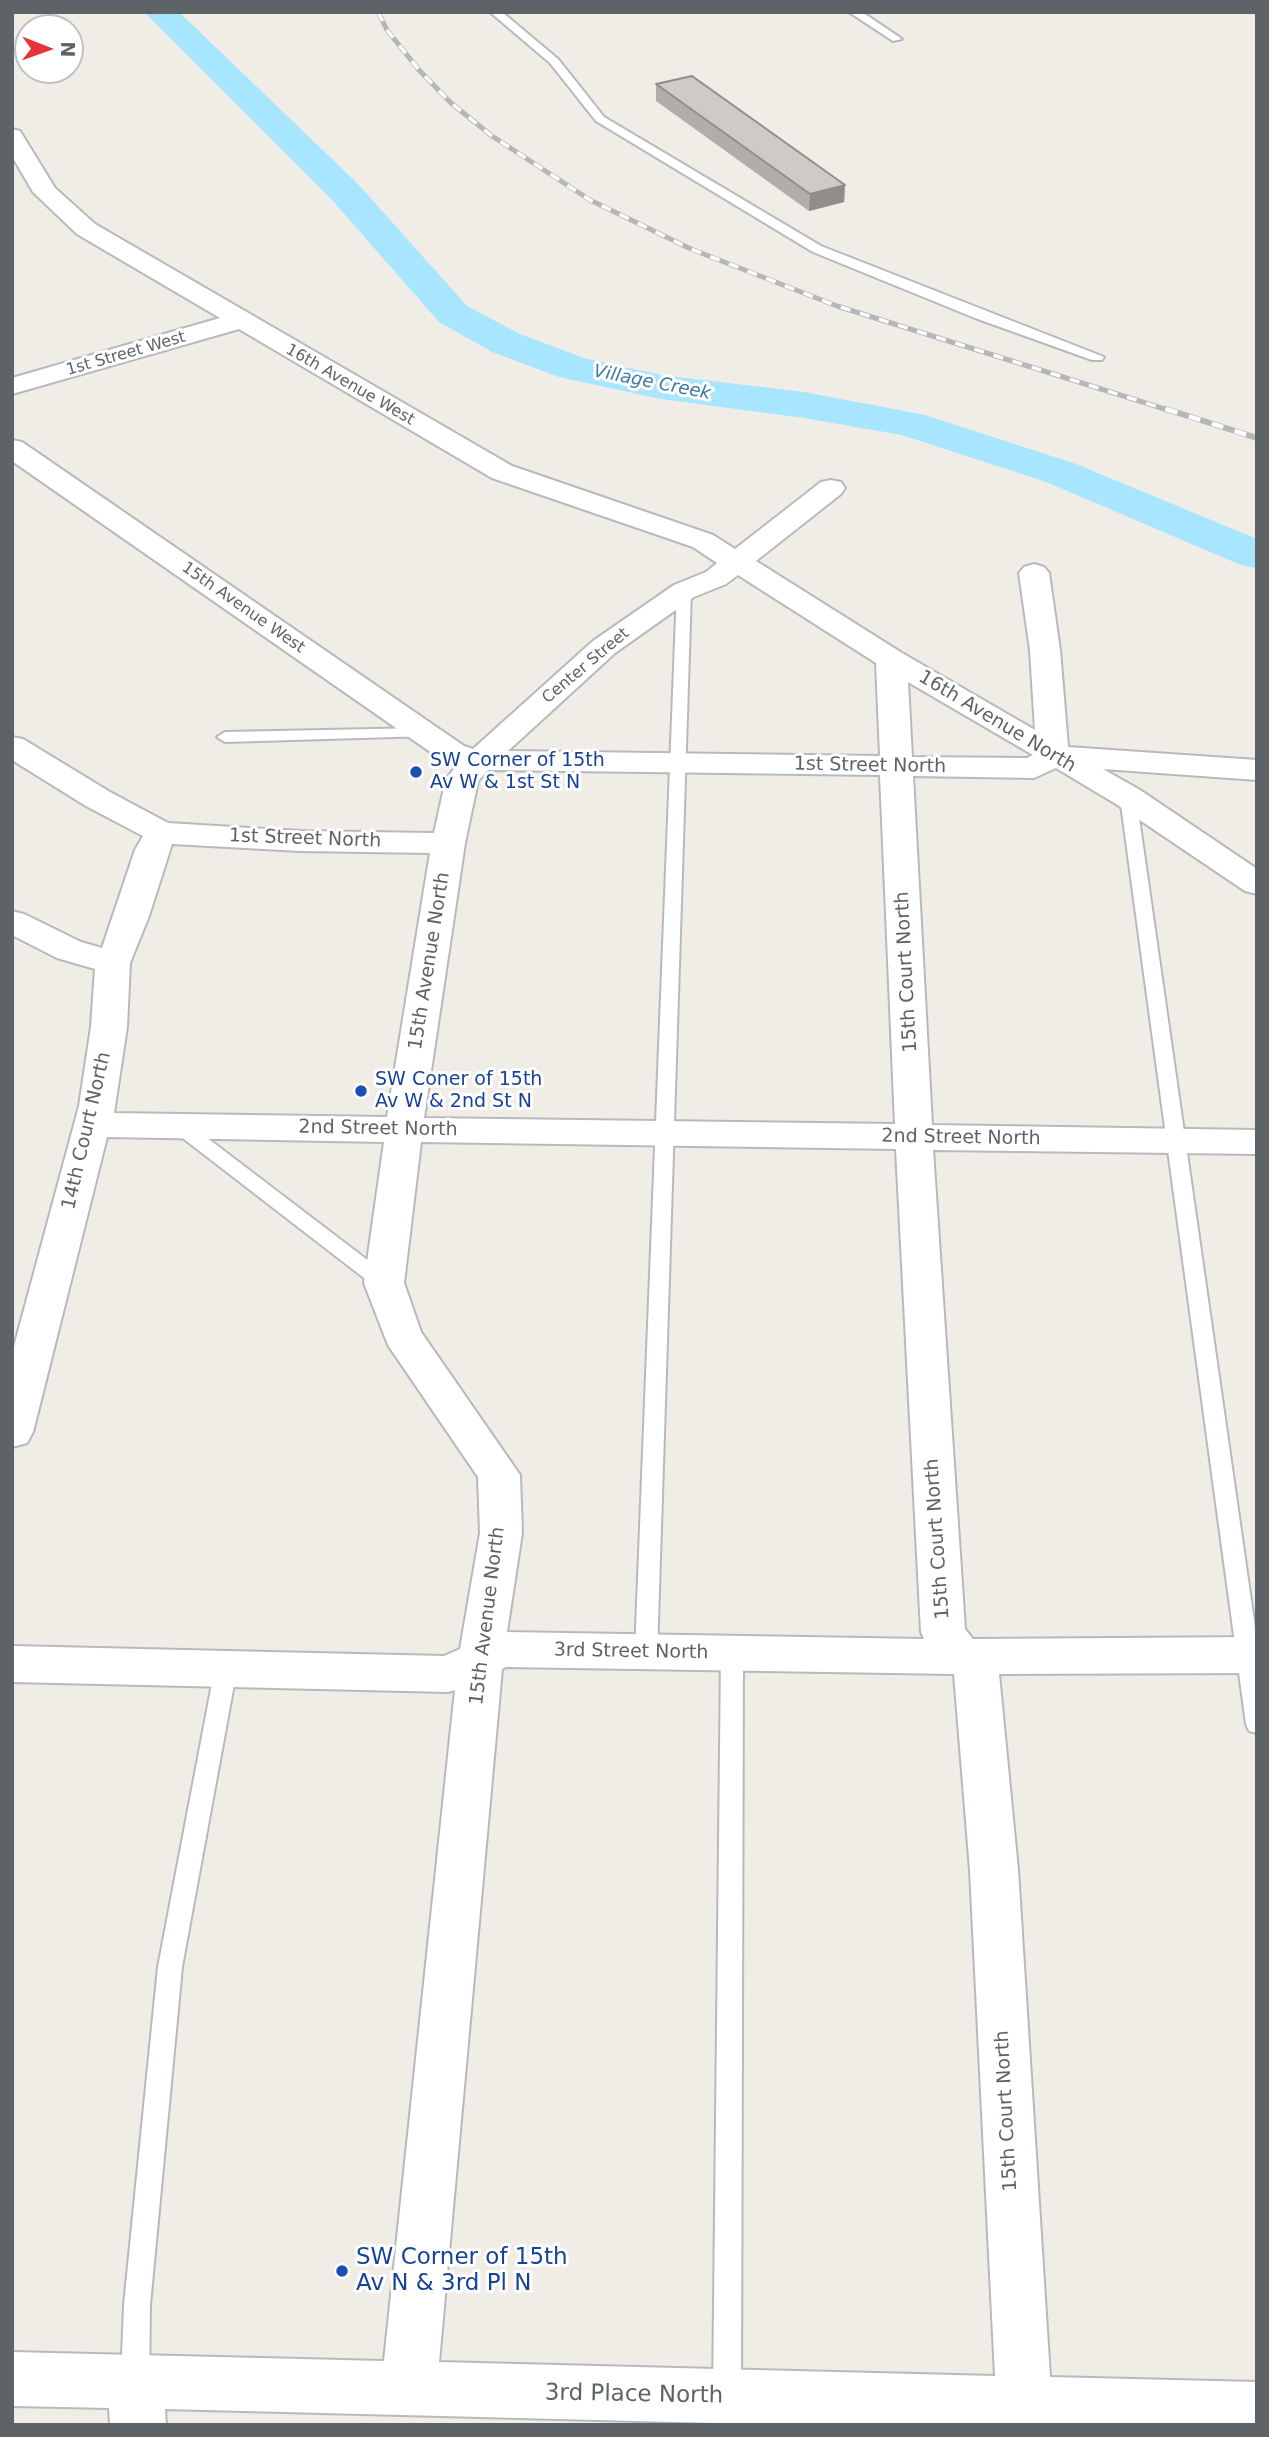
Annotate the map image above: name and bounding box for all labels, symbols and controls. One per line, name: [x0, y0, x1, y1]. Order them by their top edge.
north arrow: [14, 14, 84, 84]
text: N: [57, 41, 79, 57]
street label: 1st Street West: [64, 328, 188, 380]
street label: 16th Avenue West: [282, 340, 418, 430]
water label: Village Creek: [591, 361, 713, 405]
street label: 15th Avenue West: [178, 558, 308, 658]
street label: Center Street: [539, 624, 633, 708]
street label: 16th Avenue North: [914, 666, 1080, 778]
place label: SW Corner of 15th Av W & 1st St N: [430, 750, 605, 794]
street label: 1st Street North: [794, 753, 946, 779]
marker: SW Corner of 15th Av W & 1st St N: [408, 764, 424, 780]
street label: 1st Street North: [228, 825, 382, 853]
street label: 15th Avenue North: [405, 871, 455, 1051]
street label: 15th Court North: [891, 891, 923, 1053]
street label: 14th Court North: [58, 1050, 116, 1212]
place label: SW Coner of 15th Av W & 2nd St N: [375, 1069, 542, 1113]
marker: SW Coner of 15th Av W & 2nd St N: [353, 1083, 369, 1099]
street label: 2nd Street North: [298, 1116, 458, 1142]
street label: 2nd Street North: [881, 1125, 1041, 1151]
street label: 15th Court North: [921, 1458, 955, 1620]
street label: 15th Avenue North: [466, 1526, 510, 1706]
street label: 3rd Street North: [554, 1639, 708, 1665]
street label: 15th Court North: [991, 2030, 1023, 2192]
place label: SW Corner of 15th Av N & 3rd Pl N: [356, 2244, 568, 2298]
marker: SW Corner of 15th Av N & 3rd Pl N: [334, 2263, 350, 2279]
street label: 3rd Place North: [545, 2380, 723, 2410]

